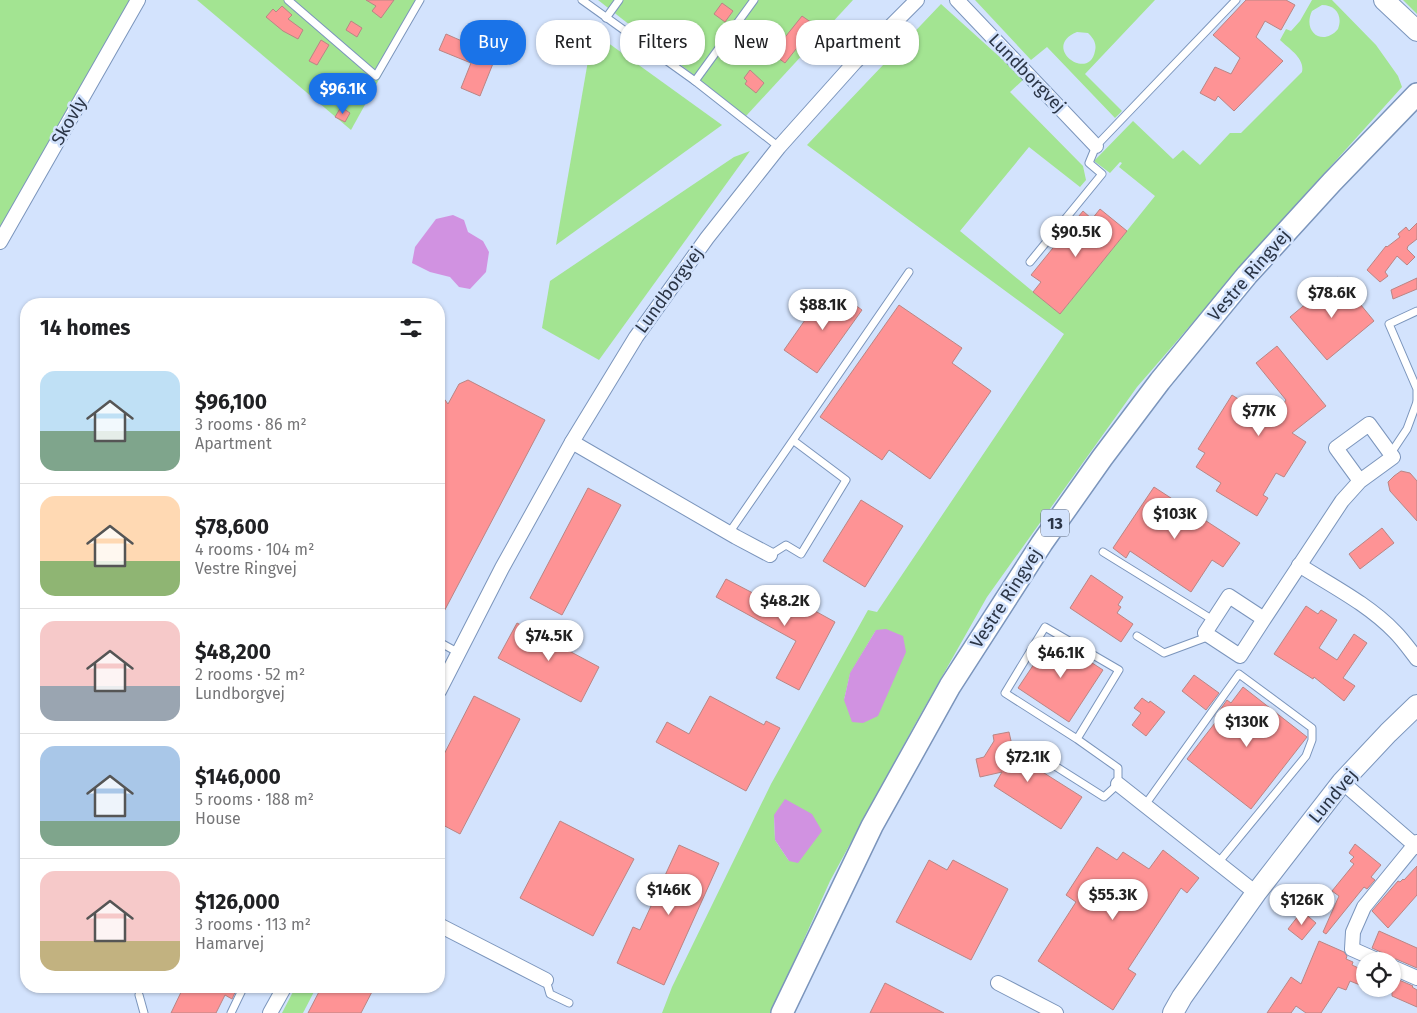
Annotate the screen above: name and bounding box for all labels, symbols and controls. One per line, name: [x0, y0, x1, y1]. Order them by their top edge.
chip: Buy: [460, 20, 526, 65]
chip: Rent: [536, 20, 610, 65]
chip: Filters: [620, 20, 705, 65]
chip: New: [715, 20, 786, 65]
chip: Apartment: [796, 20, 919, 65]
street label: Lundborgvej: [984, 29, 1070, 117]
pin: $96.1K: [302, 72, 384, 115]
text: $96.1K: [320, 79, 366, 98]
street label: Skovly: [46, 93, 92, 149]
pin: $90.5K: [1035, 216, 1117, 258]
text: $90.5K: [1051, 222, 1101, 241]
street label: Vestre Ringvej: [1203, 224, 1295, 326]
street label: Lundborgvej: [630, 243, 708, 337]
pin: $78.6K: [1291, 276, 1373, 319]
text: $78.6K: [1308, 283, 1356, 302]
pin: $88.1K: [782, 288, 864, 331]
text: $88.1K: [799, 295, 847, 314]
icon: filters: [397, 314, 425, 342]
text: 14 homes: [40, 315, 130, 341]
text: $96,100: [195, 389, 267, 415]
icon: home: [80, 391, 140, 451]
pin: $77K: [1229, 394, 1289, 437]
text: $77K: [1242, 401, 1276, 420]
text: 3 rooms · 86 m²: [195, 415, 307, 434]
text: Apartment: [195, 434, 272, 453]
pin: $103K: [1140, 498, 1210, 540]
text: $103K: [1153, 504, 1197, 523]
road number: 13: [1041, 509, 1069, 536]
text: $78,600: [195, 514, 269, 540]
icon: home: [80, 516, 140, 576]
text: 4 rooms · 104 m²: [195, 540, 314, 559]
street label: Vestre Ringvej: [966, 544, 1046, 652]
text: Vestre Ringvej: [195, 559, 297, 578]
pin: $48.2K: [744, 584, 826, 627]
text: $48.2K: [760, 591, 810, 610]
pin: $74.5K: [508, 620, 590, 662]
text: $74.5K: [525, 626, 573, 645]
pin: $46.1K: [1020, 636, 1102, 679]
text: $48,200: [195, 639, 271, 665]
icon: home: [80, 641, 140, 701]
text: $46.1K: [1038, 643, 1084, 662]
text: 2 rooms · 52 m²: [195, 665, 305, 684]
text: Lundborgvej: [195, 684, 285, 703]
pin: $130K: [1212, 706, 1282, 748]
text: $130K: [1225, 712, 1269, 731]
pin: $72.1K: [987, 740, 1069, 783]
text: $72.1K: [1006, 747, 1050, 766]
text: $146,000: [195, 764, 281, 790]
street label: Lundvej: [1304, 764, 1362, 828]
icon: home: [80, 766, 140, 826]
text: 5 rooms · 188 m²: [195, 790, 314, 809]
text: House: [195, 809, 241, 828]
pin: $146K: [634, 874, 704, 916]
pin: $55.3K: [1072, 878, 1154, 921]
text: $146K: [647, 880, 691, 899]
pin: $126K: [1267, 884, 1337, 926]
text: $55.3K: [1089, 885, 1137, 904]
text: $126,000: [195, 889, 280, 915]
text: $126K: [1280, 890, 1324, 909]
icon: home: [80, 891, 140, 951]
text: 3 rooms · 113 m²: [195, 915, 311, 934]
text: Hamarvej: [195, 934, 264, 953]
map controls: [1356, 952, 1401, 997]
button: locate: [1356, 952, 1401, 997]

